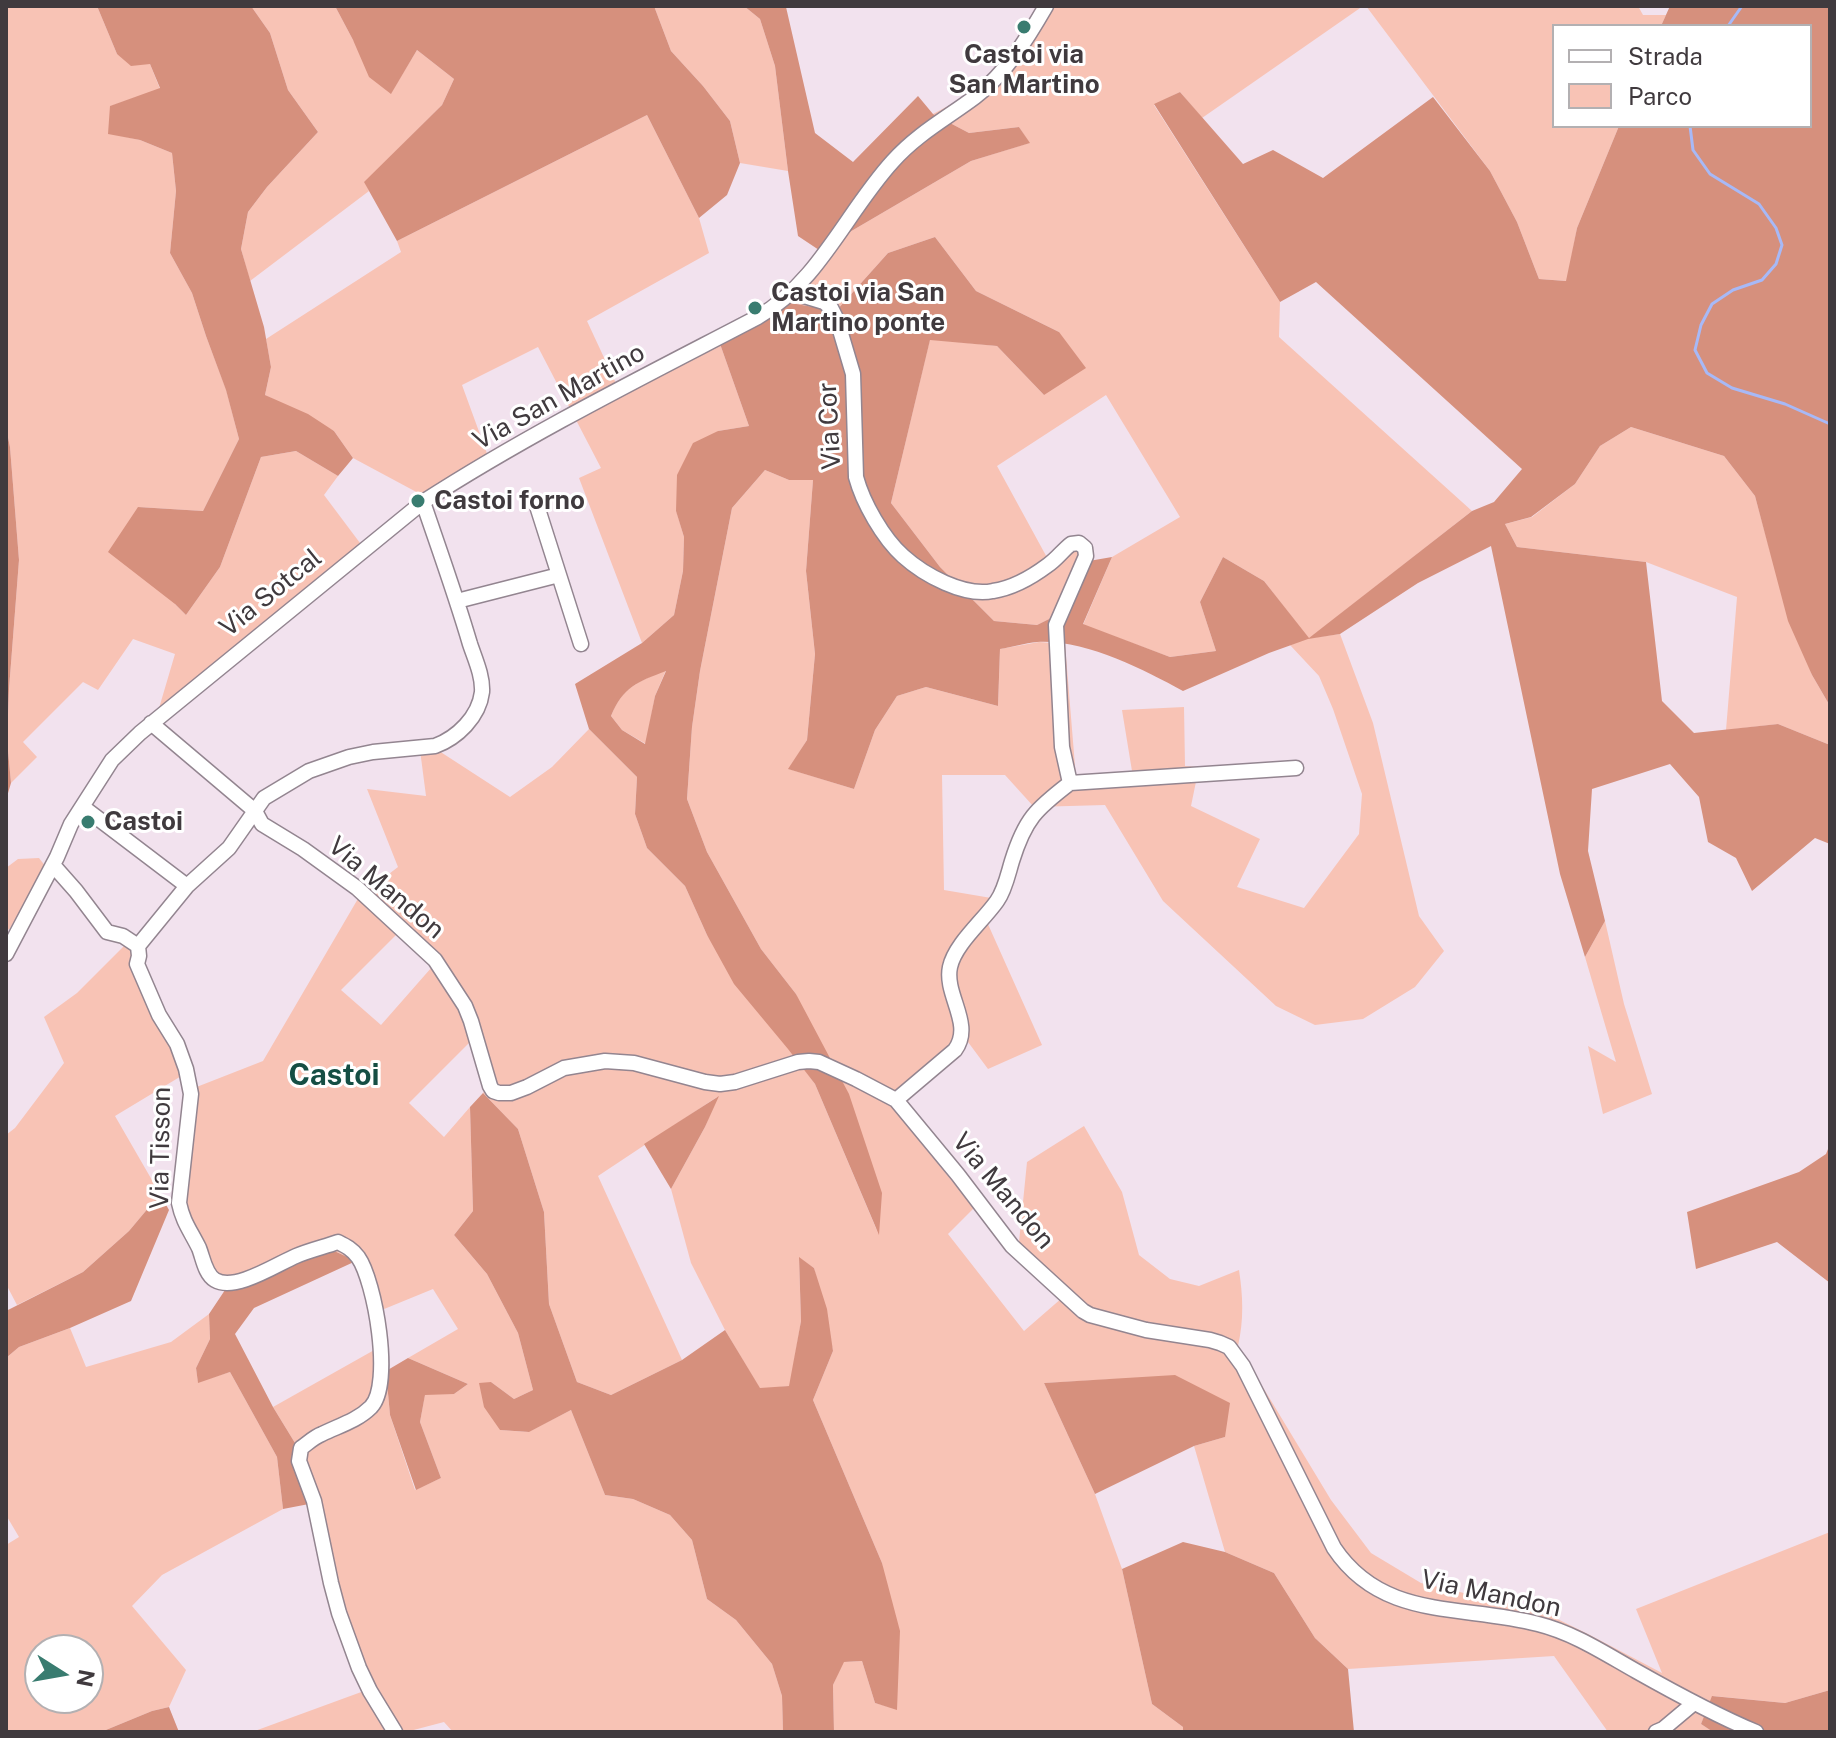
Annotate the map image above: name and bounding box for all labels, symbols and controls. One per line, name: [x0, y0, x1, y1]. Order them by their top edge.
marker: Castoi via San Martino: [1015, 18, 1033, 36]
legend: [1552, 24, 1812, 128]
place label: Castoi via San Martino: [948, 39, 1100, 100]
text: Strada: [1628, 42, 1703, 70]
text: Parco: [1628, 82, 1692, 110]
place label: Castoi via San Martino ponte: [771, 277, 945, 338]
marker: Castoi via San Martino ponte: [746, 299, 764, 317]
street label: Via San Martino: [468, 337, 650, 457]
street label: Via Cor: [812, 382, 848, 470]
place label: Castoi forno: [434, 485, 585, 517]
marker: Castoi forno: [409, 492, 427, 510]
street label: Via Sotcal: [214, 542, 328, 644]
place label: Castoi: [104, 806, 183, 838]
marker: Castoi: [79, 813, 97, 831]
street label: Via Mandon: [322, 830, 450, 946]
district label: Castoi: [289, 1058, 379, 1094]
street label: Via Tisson: [144, 1087, 178, 1209]
street label: Via Mandon: [945, 1127, 1061, 1255]
street label: Via Mandon: [1418, 1564, 1564, 1624]
north arrow: [24, 1634, 104, 1714]
text: N: [71, 1667, 100, 1689]

